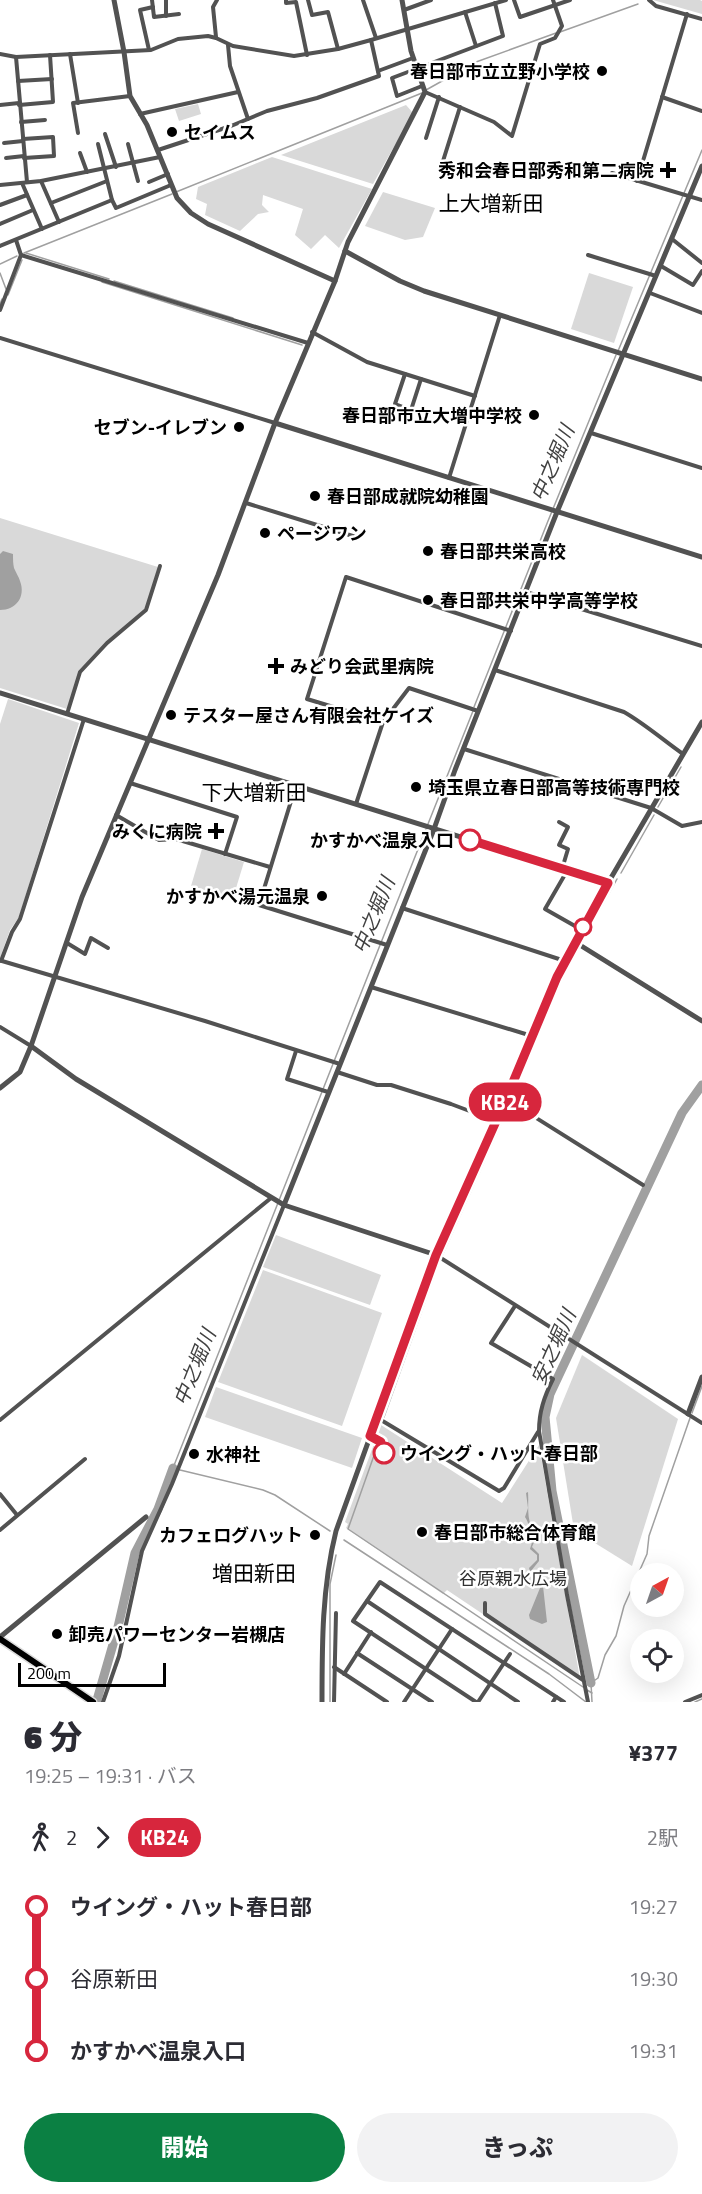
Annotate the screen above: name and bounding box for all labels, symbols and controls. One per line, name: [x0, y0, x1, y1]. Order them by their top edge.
place label: 春日部市立立野小学校: [410, 58, 590, 85]
marker: 春日部市立立野小学校: [595, 64, 609, 78]
place label: セイムス: [184, 119, 256, 146]
marker: セイムス: [165, 125, 179, 139]
place label: 秀和会春日部秀和第二病院: [438, 157, 654, 184]
marker: 秀和会春日部秀和第二病院: [659, 161, 677, 179]
district label: 上大増新田: [439, 187, 544, 219]
place label: 春日部市立大増中学校: [342, 402, 522, 429]
marker: 春日部市立大増中学校: [527, 408, 541, 422]
place label: セブン-イレブン: [94, 414, 227, 441]
water label: 中之堀川: [522, 418, 583, 506]
marker: セブン-イレブン: [232, 420, 246, 434]
place label: 春日部成就院幼稚園: [327, 483, 489, 510]
marker: 春日部成就院幼稚園: [308, 489, 322, 503]
place label: ページワン: [277, 520, 367, 547]
marker: ページワン: [258, 526, 272, 540]
place label: 春日部共栄高校: [440, 538, 566, 565]
marker: 春日部共栄高校: [421, 544, 435, 558]
place label: 春日部共栄中学高等学校: [440, 587, 638, 614]
marker: 春日部共栄中学高等学校: [421, 593, 435, 607]
place label: みどり会武里病院: [290, 653, 434, 680]
marker: みどり会武里病院: [267, 657, 285, 675]
place label: テスター屋さん有限会社ケイズ: [183, 702, 434, 729]
marker: テスター屋さん有限会社ケイズ: [164, 708, 178, 722]
place label: 埼玉県立春日部高等技術専門校: [428, 774, 680, 801]
district label: 下大増新田: [202, 776, 307, 808]
marker: 埼玉県立春日部高等技術専門校: [409, 780, 423, 794]
place label: みくに病院: [112, 818, 202, 845]
marker: みくに病院: [207, 822, 225, 840]
place label: かすかべ温泉入口: [310, 827, 454, 854]
marker: かすかべ温泉入口: [459, 829, 481, 851]
water label: 中之堀川: [344, 870, 403, 958]
place label: かすかべ湯元温泉: [166, 883, 310, 910]
marker: かすかべ湯元温泉: [315, 889, 329, 903]
unlabelled marker: [574, 918, 592, 936]
line badge: KB24: [463, 1082, 547, 1122]
text: KB24: [481, 1086, 529, 1118]
water label: 安之堀川: [523, 1302, 584, 1390]
water label: 中之堀川: [165, 1322, 224, 1410]
place label: ウイング・ハット春日部: [400, 1440, 598, 1467]
place label: 水神社: [206, 1441, 260, 1468]
marker: ウイング・ハット春日部: [373, 1442, 395, 1464]
marker: 水神社: [187, 1447, 201, 1461]
place label: 春日部市総合体育館: [434, 1519, 596, 1546]
place label: カフェログハット: [159, 1522, 303, 1549]
marker: 春日部市総合体育館: [415, 1525, 429, 1539]
marker: カフェログハット: [308, 1528, 322, 1542]
district label: 増田新田: [212, 1557, 296, 1589]
north arrow: [630, 1563, 684, 1617]
map controls: [630, 1563, 684, 1683]
park label: 谷原親水広場: [459, 1565, 567, 1592]
place label: 卸売パワーセンター岩槻店: [69, 1621, 285, 1648]
marker: 卸売パワーセンター岩槻店: [50, 1627, 64, 1641]
button: locate: [630, 1629, 684, 1683]
scale bar: [18, 1660, 166, 1688]
text: 200 m: [27, 1661, 71, 1685]
text: 6 分: [24, 1712, 82, 1762]
text: ¥377: [629, 1736, 678, 1770]
text: 19:25 – 19:31 · バス: [24, 1760, 197, 1791]
icon: walk: [24, 1821, 57, 1854]
icon: forward: [86, 1821, 119, 1854]
text: KB24: [140, 1821, 189, 1853]
text: 2: [66, 1822, 77, 1853]
text: 2駅: [647, 1822, 678, 1853]
text: ウイング・ハット春日部: [70, 1890, 312, 1924]
text: 19:27: [629, 1891, 678, 1922]
text: 谷原新田: [70, 1962, 158, 1996]
text: 19:30: [629, 1963, 678, 1994]
text: かすかべ温泉入口: [70, 2034, 246, 2068]
text: 19:31: [629, 2035, 678, 2066]
button: 開始: [24, 2113, 345, 2182]
button: きっぷ: [357, 2113, 678, 2182]

